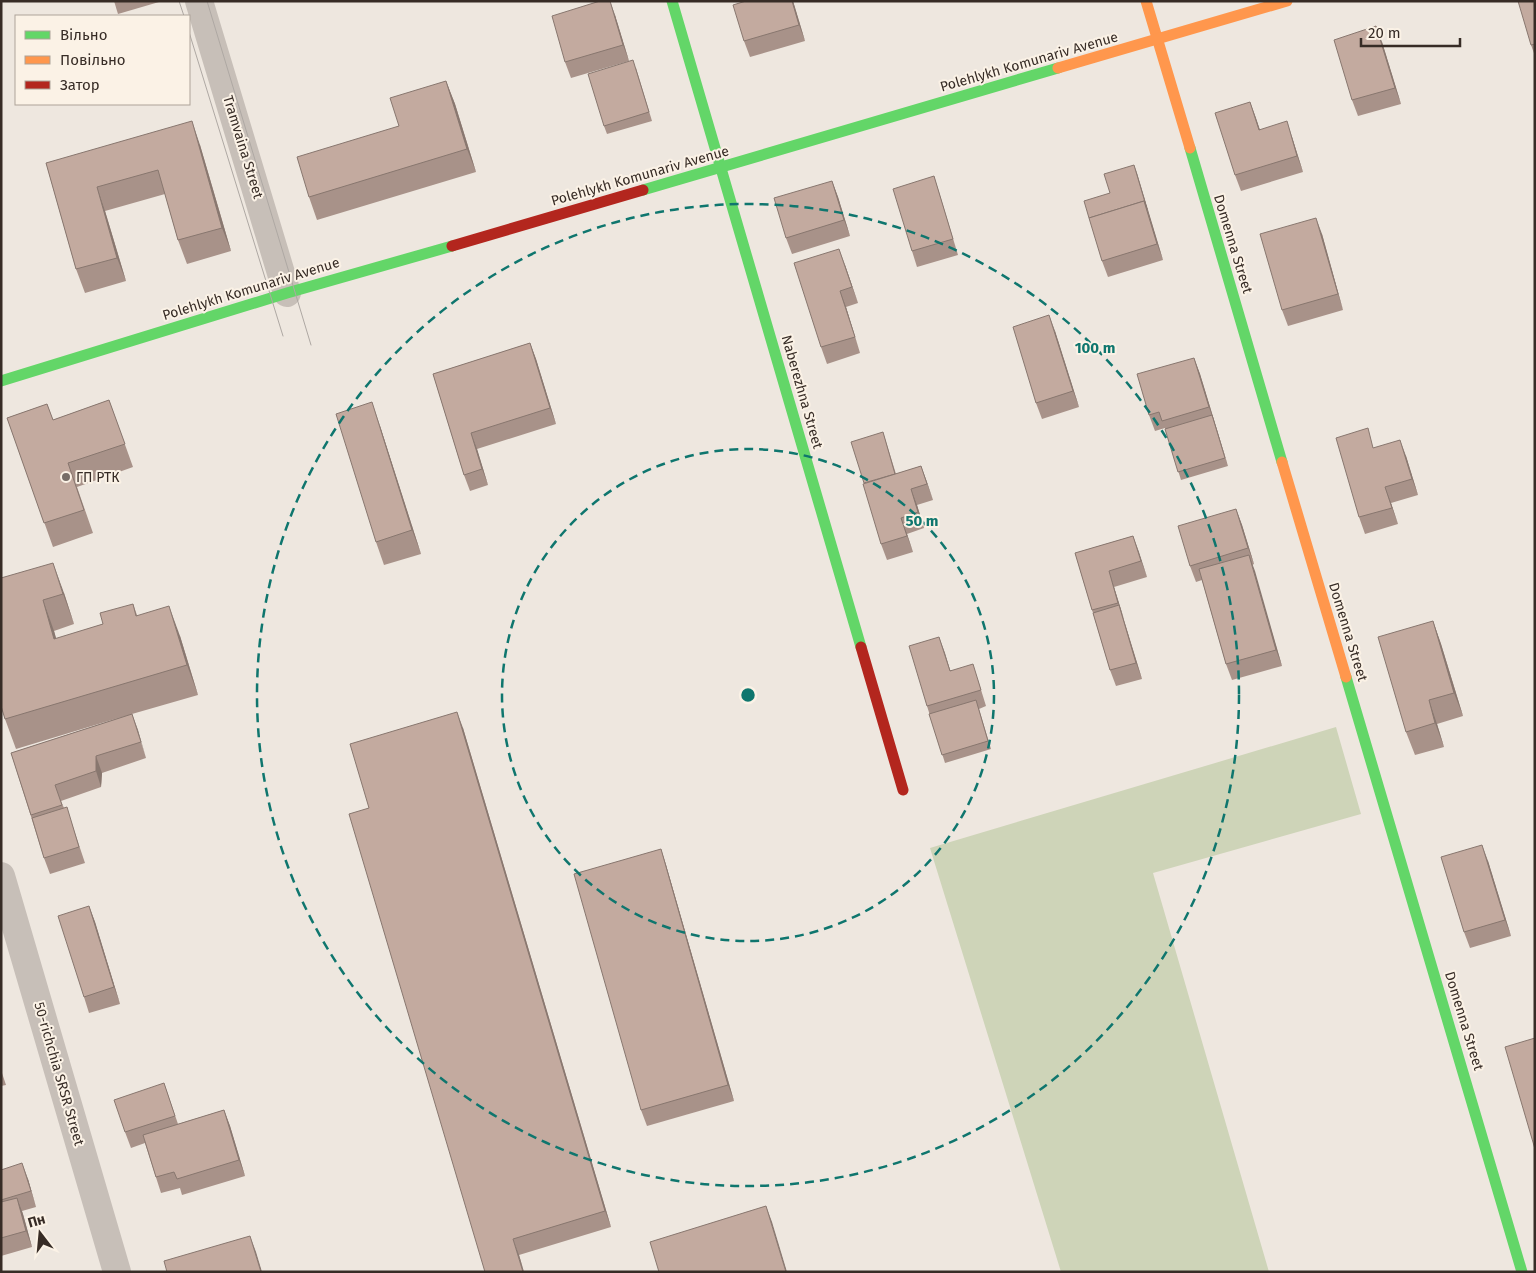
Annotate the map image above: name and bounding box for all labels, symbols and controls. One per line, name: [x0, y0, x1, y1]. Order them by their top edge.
legend: [15, 15, 190, 105]
scale bar: [1361, 15, 1460, 47]
text: 20 m: [1368, 24, 1401, 42]
text: Вільно: [60, 26, 107, 44]
street label: Polehlykh Komunariv Avenue: [938, 28, 1120, 96]
text: Повільно: [60, 51, 126, 69]
text: Затор: [60, 76, 100, 94]
street label: Tramvaina Street: [219, 93, 267, 202]
street label: Polehlykh Komunariv Avenue: [549, 142, 731, 210]
street label: Domenna Street: [1210, 192, 1256, 296]
street label: Polehlykh Komunariv Avenue: [160, 254, 342, 324]
street label: Naberezhna Street: [778, 333, 827, 452]
text: 100 m: [1075, 339, 1115, 357]
place label: ГП РТК: [76, 469, 120, 486]
marker: ГП РТК: [60, 471, 72, 483]
text: 50 m: [905, 512, 939, 530]
street label: Domenna Street: [1325, 580, 1371, 684]
centre of rings: [739, 686, 757, 704]
street label: Domenna Street: [1441, 969, 1487, 1073]
street label: 50-richchia SRSR Street: [30, 1000, 88, 1149]
north arrow: [15, 1208, 65, 1258]
text: Пн: [26, 1210, 47, 1232]

